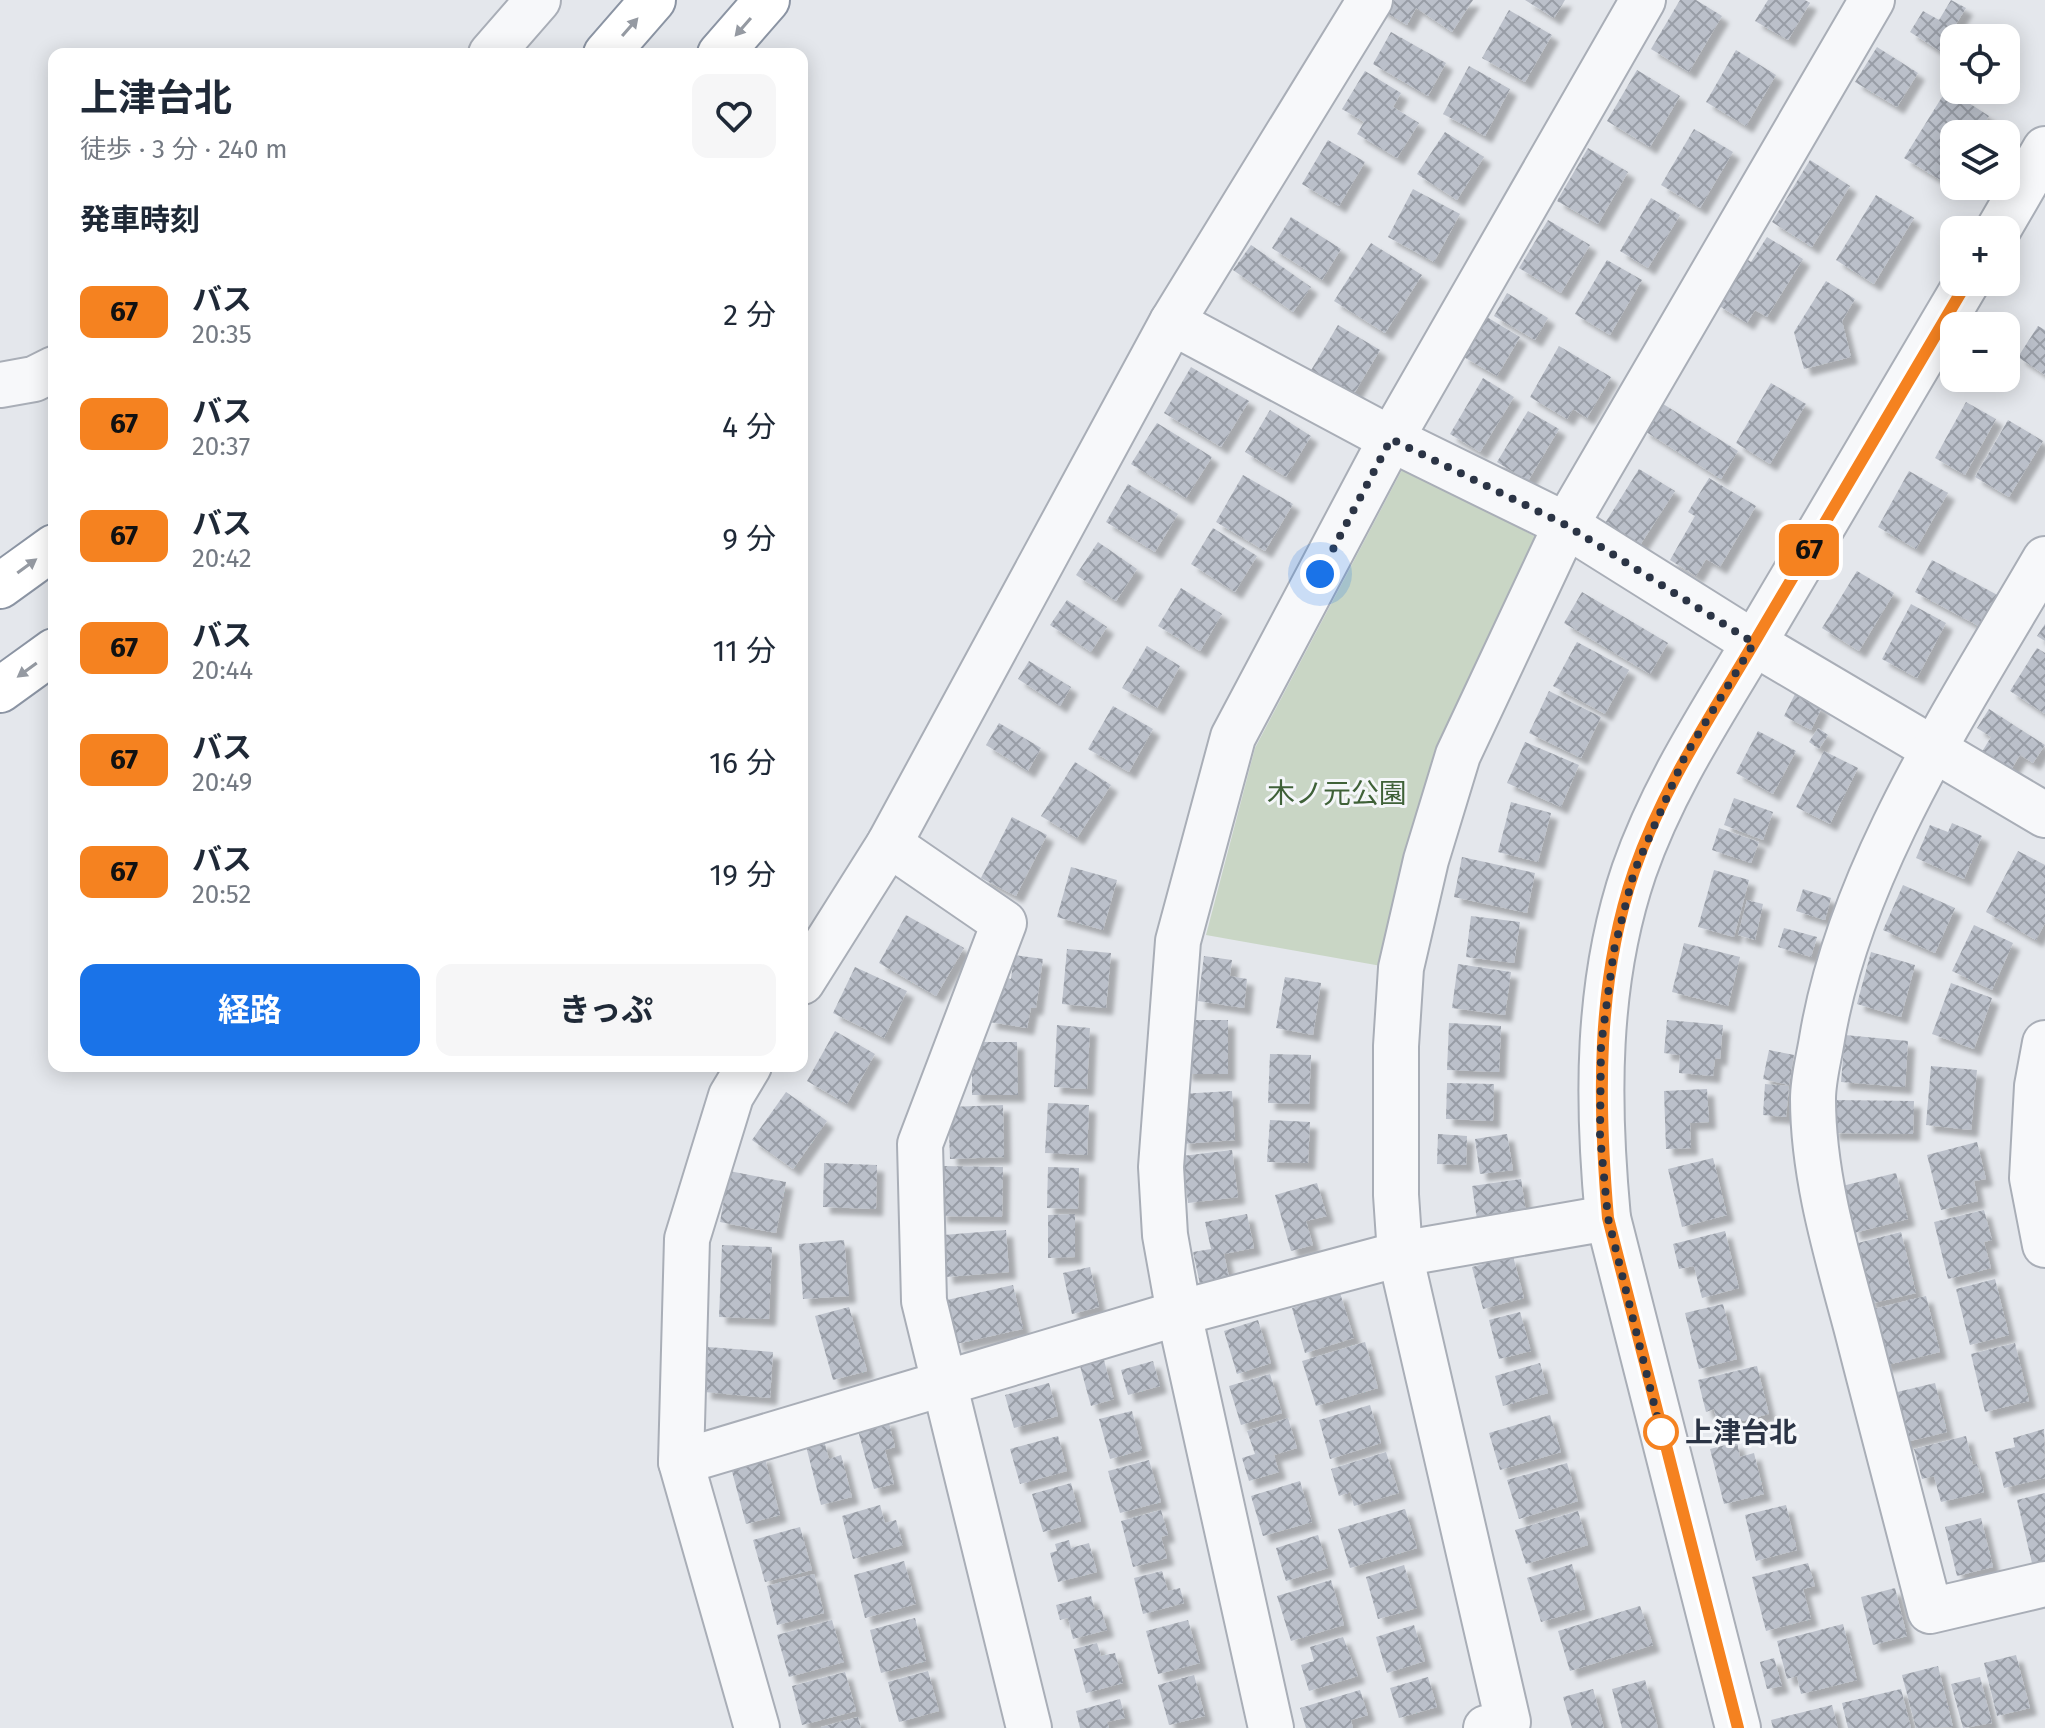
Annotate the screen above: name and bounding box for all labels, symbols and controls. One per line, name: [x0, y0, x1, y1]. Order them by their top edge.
one-way arrow: [735, 17, 752, 37]
one-way arrow: [621, 18, 638, 38]
map controls: [1940, 24, 2020, 392]
button: locate: [1940, 24, 2020, 104]
button: heart: [692, 74, 776, 158]
text: 上津台北: [80, 75, 232, 121]
button: layers: [1940, 120, 2020, 200]
text: 徒歩 · 3 分 · 240 m: [80, 134, 288, 165]
text: 発車時刻: [80, 202, 200, 238]
button: +: [1940, 216, 2020, 296]
text: バス: [192, 282, 252, 318]
text: 67: [110, 295, 138, 328]
text: 2 分: [723, 297, 776, 333]
button: −: [1940, 312, 2020, 392]
text: 20:35: [192, 319, 252, 350]
text: バス: [192, 394, 252, 430]
text: 67: [110, 407, 138, 440]
text: 4 分: [722, 409, 776, 445]
text: 20:37: [192, 431, 250, 462]
text: バス: [192, 506, 252, 542]
text: 67: [110, 519, 138, 552]
text: 9 分: [722, 521, 776, 557]
line badge: 67: [1773, 524, 1845, 576]
text: 67: [1795, 533, 1823, 566]
text: 20:42: [192, 543, 252, 574]
your location: [1300, 554, 1340, 594]
one-way arrow: [16, 558, 38, 574]
text: バス: [192, 618, 252, 654]
text: 67: [110, 631, 138, 664]
text: 11 分: [712, 633, 776, 669]
text: 20:44: [192, 655, 253, 686]
one-way arrow: [17, 662, 37, 678]
text: バス: [192, 730, 252, 766]
text: 67: [110, 743, 138, 776]
text: 16 分: [709, 745, 776, 781]
text: 20:49: [192, 767, 252, 798]
park label: 木ノ元公園: [1267, 777, 1407, 810]
text: バス: [192, 842, 252, 878]
text: 67: [110, 855, 138, 888]
text: 19 分: [709, 857, 776, 893]
text: 20:52: [192, 879, 251, 910]
button: 経路: [80, 964, 420, 1056]
button: きっぷ: [436, 964, 776, 1056]
marker: 上津台北: [1644, 1415, 1678, 1449]
place label: 上津台北: [1685, 1416, 1797, 1449]

